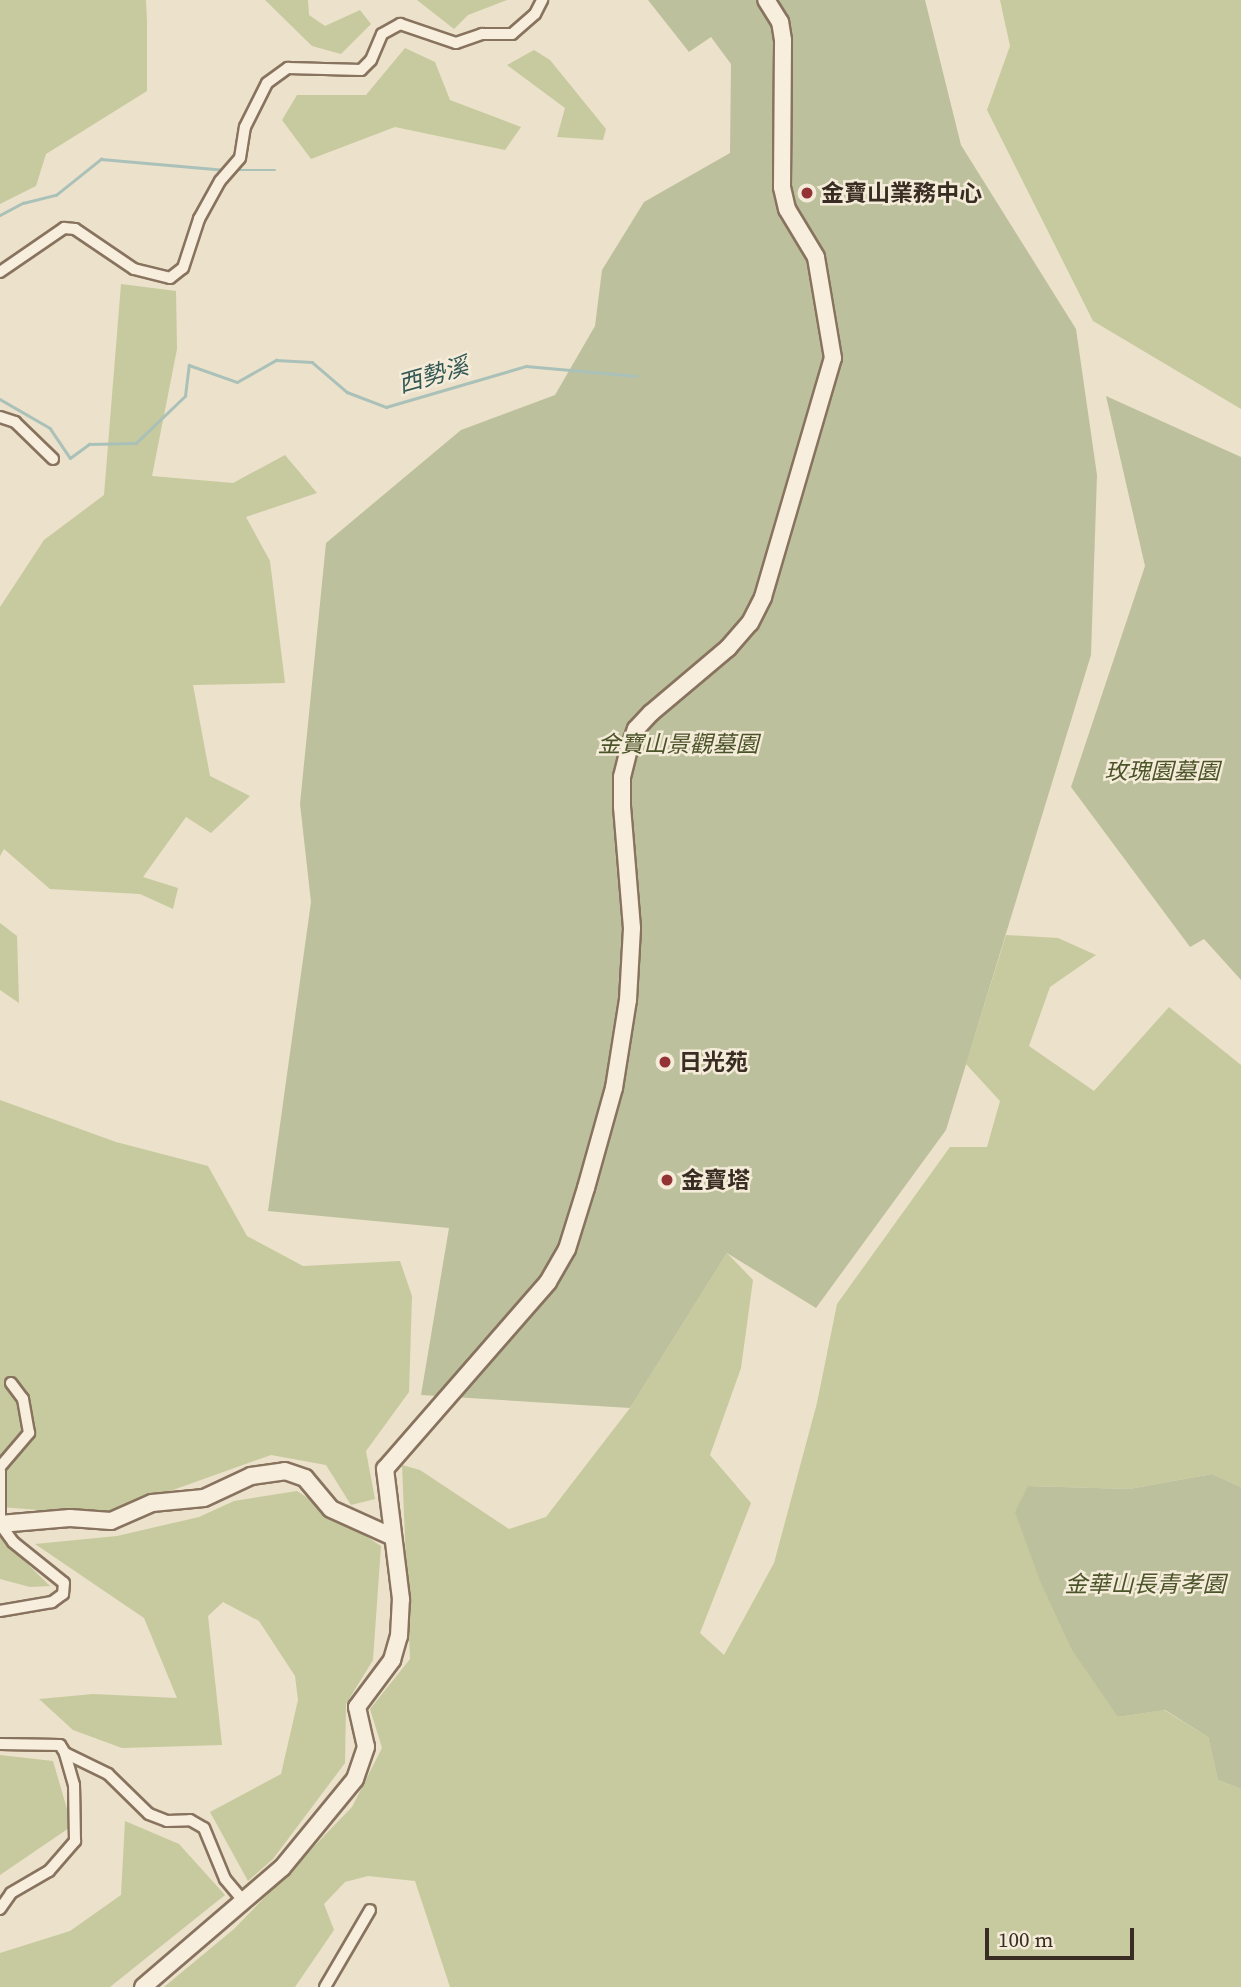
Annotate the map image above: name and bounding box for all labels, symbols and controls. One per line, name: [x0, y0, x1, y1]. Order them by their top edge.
place label: 金寶山業務中心: [821, 179, 982, 207]
marker: 金寶山業務中心: [799, 185, 815, 201]
water label: 西勢溪: [394, 351, 472, 399]
park label: 金寶山景觀墓園: [598, 730, 758, 758]
park label: 玫瑰園墓園: [1105, 757, 1219, 785]
place label: 日光苑: [679, 1048, 748, 1076]
marker: 日光苑: [657, 1054, 673, 1070]
place label: 金寶塔: [681, 1166, 750, 1194]
marker: 金寶塔: [659, 1172, 675, 1188]
park label: 金華山長青孝園: [1065, 1570, 1225, 1598]
scale bar: [989, 1913, 1138, 1957]
text: 100 m: [998, 1925, 1053, 1954]

